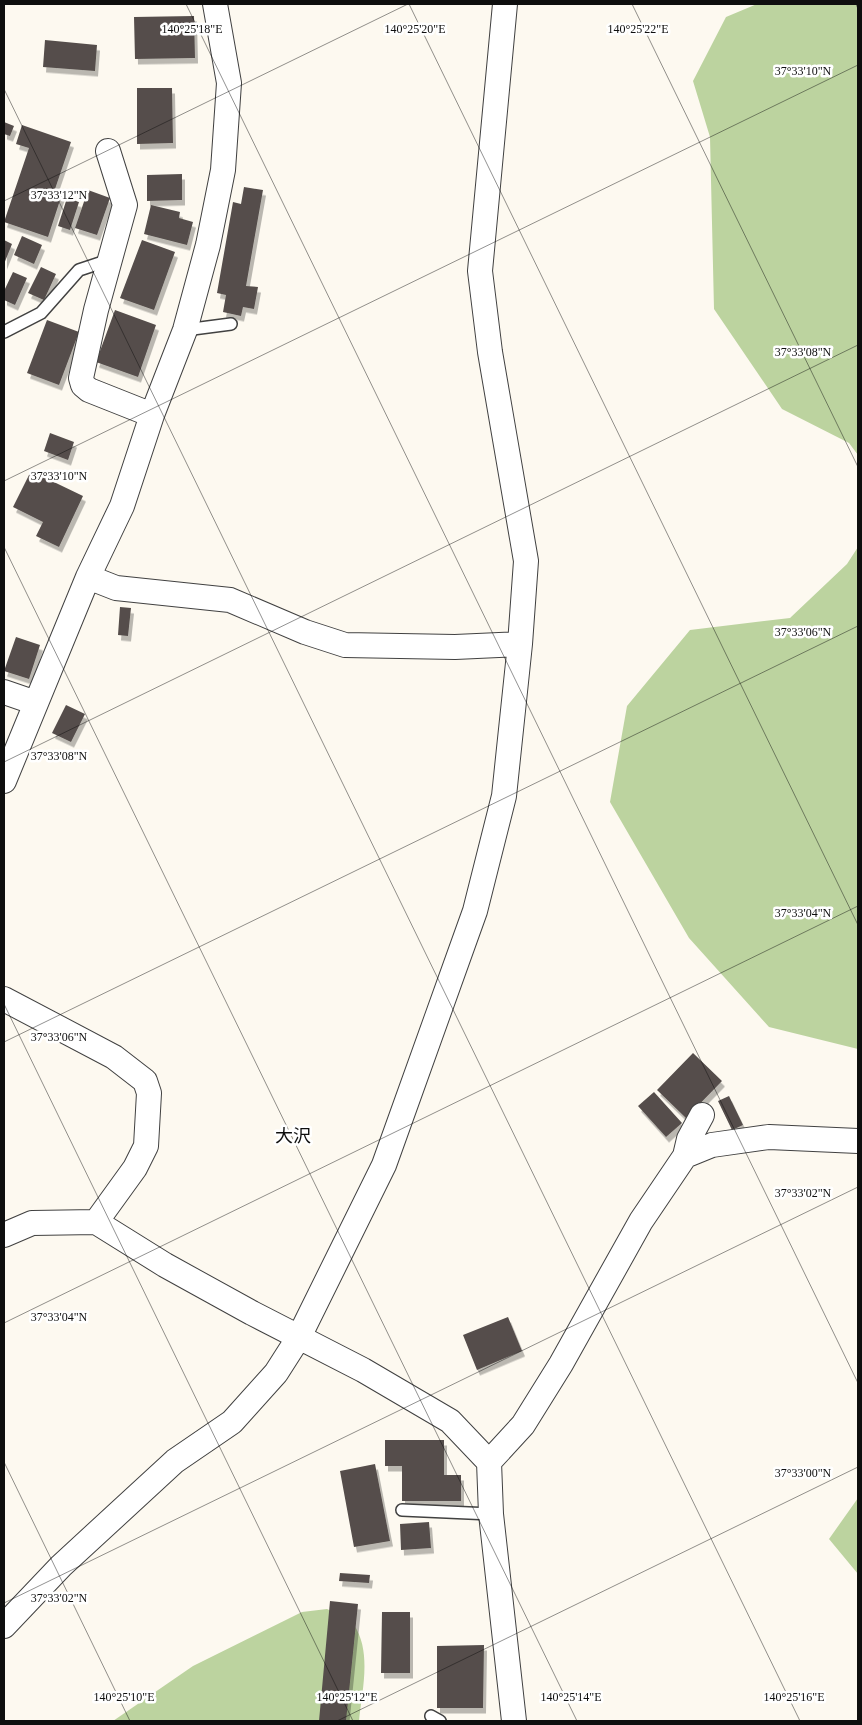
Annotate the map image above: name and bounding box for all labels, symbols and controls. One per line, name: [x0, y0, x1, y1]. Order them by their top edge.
text: 140°25'18"E: [161, 22, 223, 36]
text: 140°25'20"E: [384, 22, 446, 36]
text: 140°25'22"E: [607, 22, 669, 36]
text: 37°33'10"N: [775, 64, 832, 78]
text: 37°33'12"N: [31, 188, 88, 202]
text: 37°33'08"N: [775, 345, 832, 359]
text: 37°33'10"N: [31, 469, 88, 483]
text: 37°33'06"N: [775, 625, 832, 639]
text: 37°33'08"N: [31, 749, 88, 763]
text: 37°33'04"N: [775, 906, 832, 920]
text: 37°33'06"N: [31, 1030, 88, 1044]
district label: 大沢: [275, 1126, 311, 1146]
text: 37°33'02"N: [775, 1186, 832, 1200]
text: 37°33'04"N: [31, 1310, 88, 1324]
text: 37°33'00"N: [775, 1466, 832, 1480]
text: 37°33'02"N: [31, 1591, 88, 1605]
text: 140°25'10"E: [93, 1690, 155, 1704]
text: 140°25'12"E: [316, 1690, 378, 1704]
text: 140°25'14"E: [540, 1690, 602, 1704]
text: 140°25'16"E: [763, 1690, 825, 1704]

